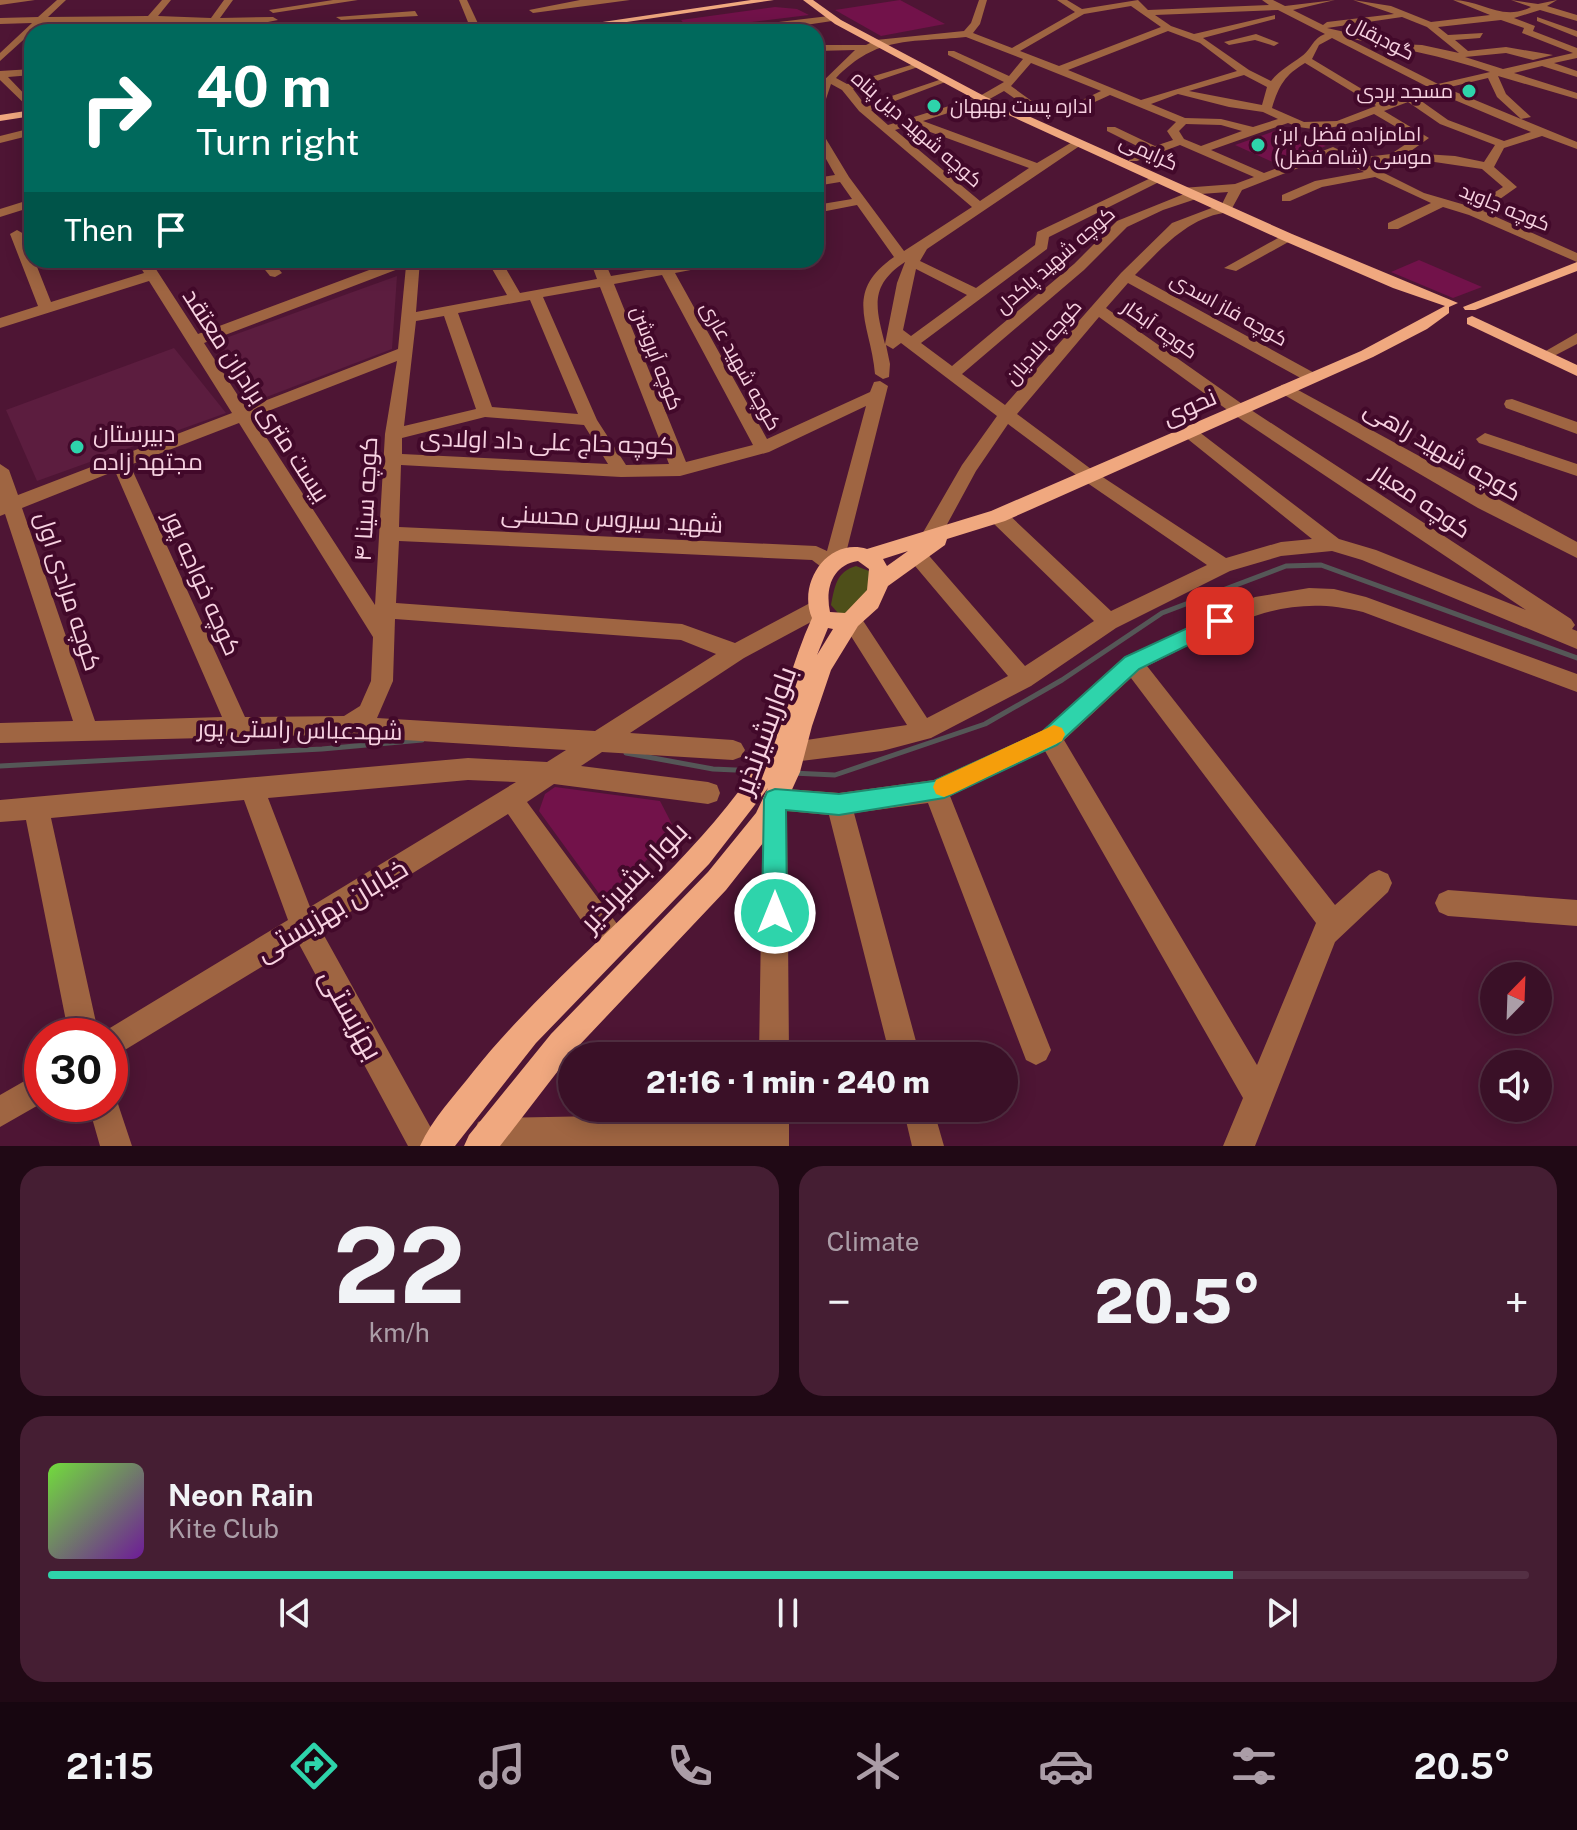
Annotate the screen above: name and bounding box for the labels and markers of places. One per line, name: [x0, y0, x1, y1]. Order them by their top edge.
place label: مسجد بردی: [1356, 79, 1453, 104]
marker: مسجد بردی: [1460, 82, 1478, 100]
place label: اداره پست بهبهان: [950, 94, 1093, 119]
marker: اداره پست بهبهان: [925, 97, 943, 115]
place label: امامزاده فضل ابن موسی (شاه فضل): [1274, 122, 1432, 170]
marker: امامزاده فضل ابن موسی (شاه فضل): [1249, 136, 1267, 154]
place label: دبیرستان مجتهد زاده: [93, 419, 203, 476]
marker: دبیرستان مجتهد زاده: [68, 438, 86, 456]
pin: [1186, 587, 1254, 655]

